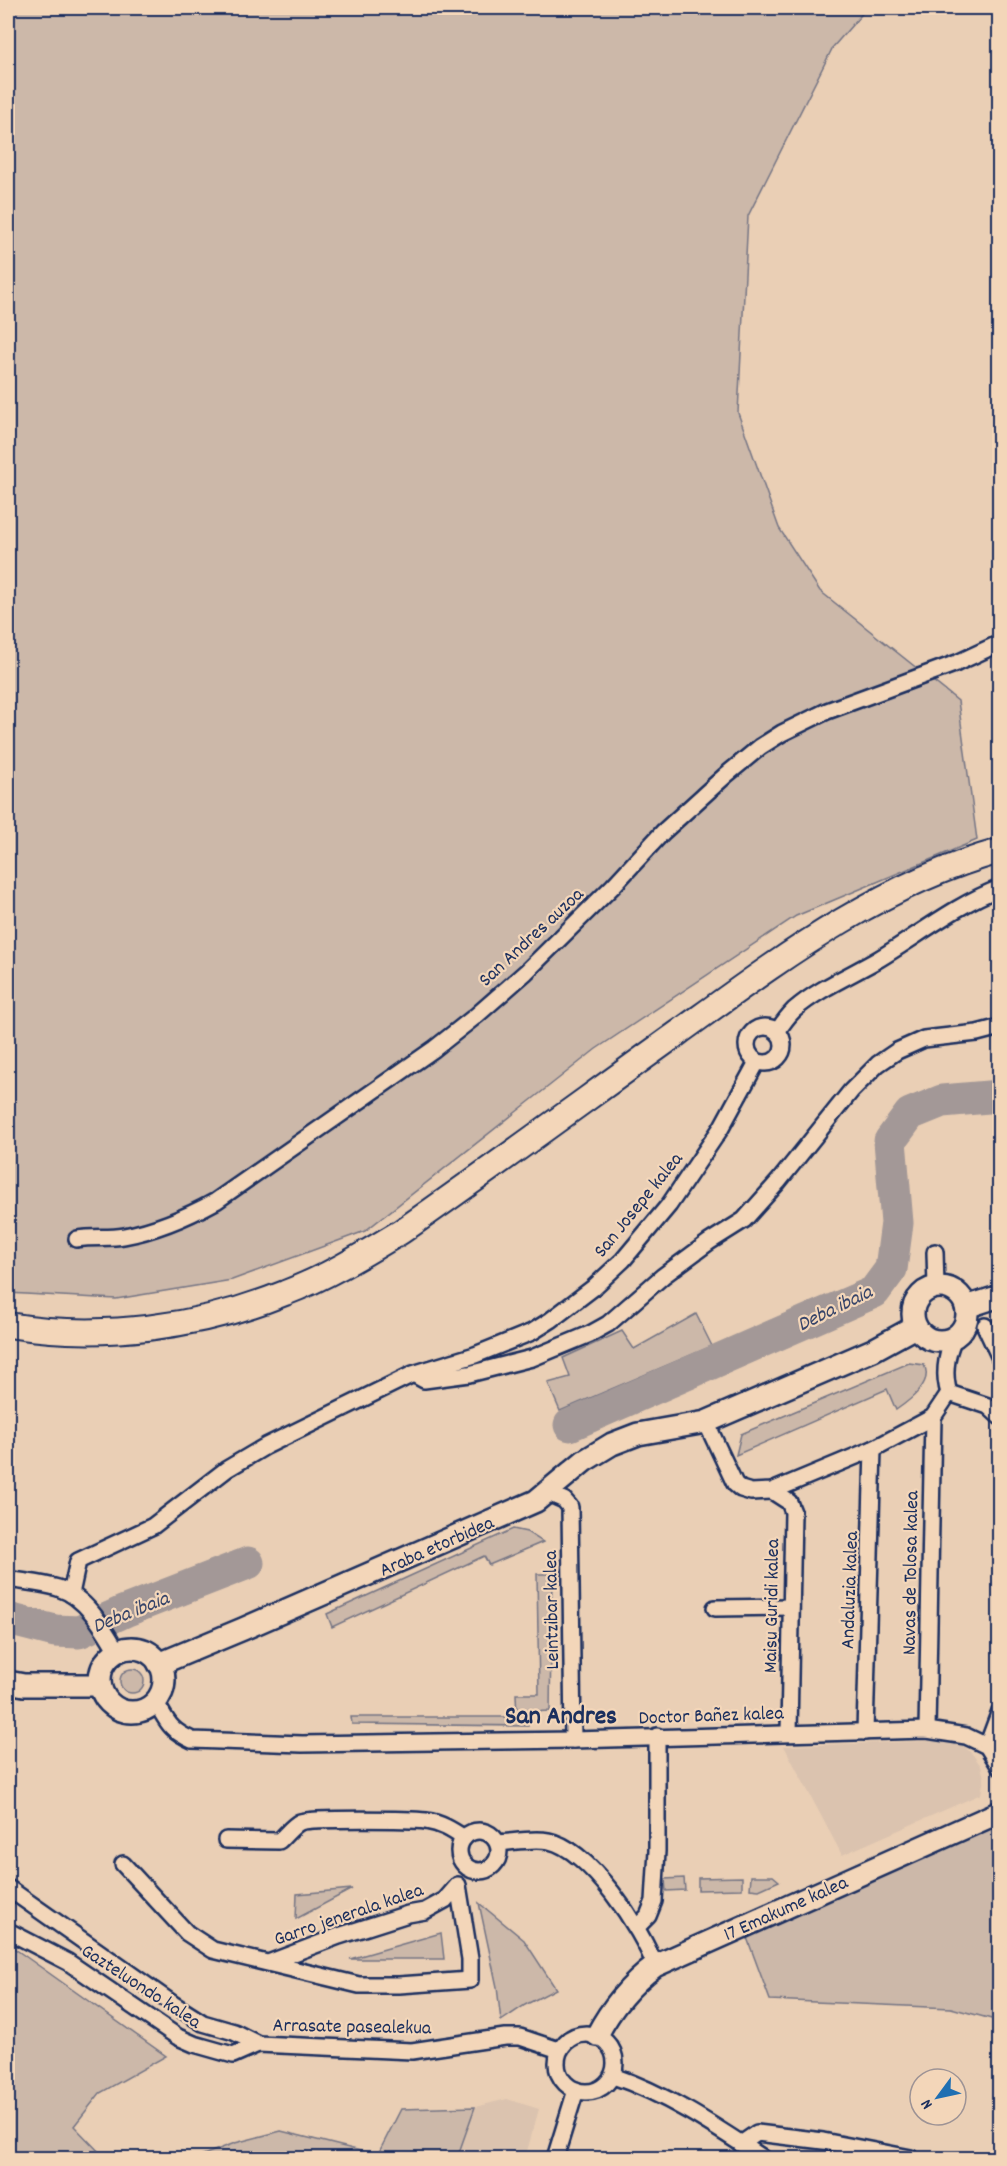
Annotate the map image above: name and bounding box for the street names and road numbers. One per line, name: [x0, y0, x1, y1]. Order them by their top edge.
street label: San Andres auzoa: [473, 882, 591, 994]
street label: San Josepe kalea: [588, 1147, 691, 1265]
street label: Navas de Tolosa kalea: [897, 1490, 927, 1655]
street label: Araba etorbidea: [375, 1510, 500, 1585]
street label: Andaluzia kalea: [835, 1530, 867, 1650]
street label: Maisu Guridi kalea: [758, 1538, 788, 1673]
street label: Leintzibar kalea: [538, 1550, 568, 1670]
street label: Doctor Bañez kalea: [638, 1700, 785, 1734]
street label: 17 Emakume kalea: [720, 1870, 853, 1950]
street label: Garro jenerala kalea: [271, 1877, 428, 1954]
street label: Gazteluondo kalea: [75, 1938, 206, 2037]
street label: Arrasate pasealekua: [272, 2013, 432, 2043]

